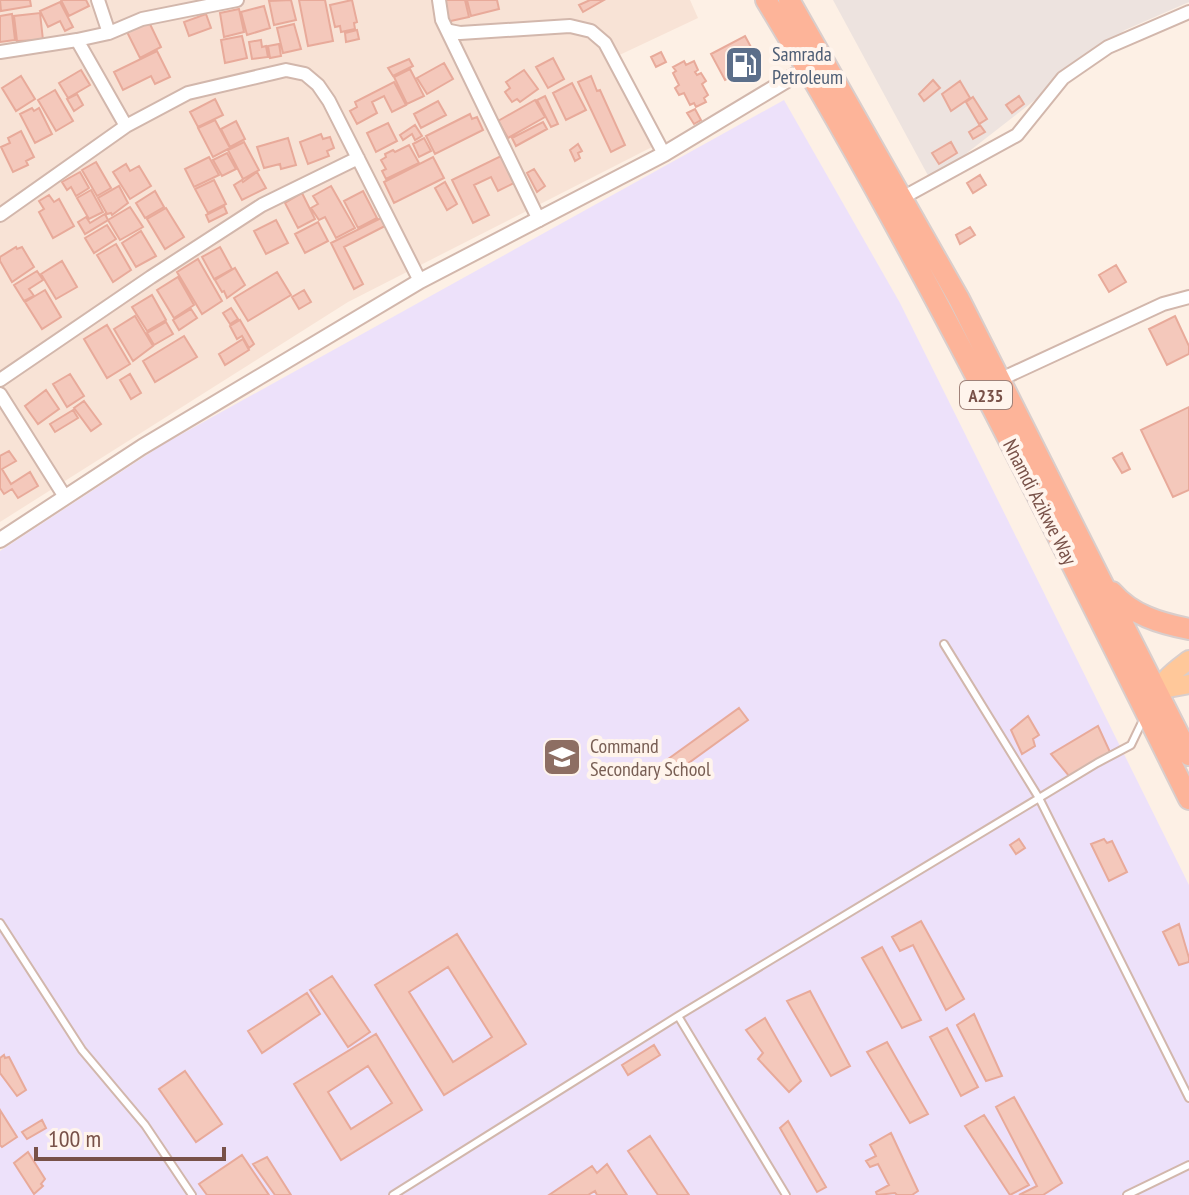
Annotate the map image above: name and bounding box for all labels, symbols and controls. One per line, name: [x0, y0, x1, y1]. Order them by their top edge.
place label: Samrada Petroleum: [772, 41, 843, 90]
fuel station icon: Samrada Petroleum: [723, 44, 765, 86]
road number: A235: [960, 381, 1012, 409]
street label: Nnamdi Azikwe Way: [997, 435, 1083, 570]
place label: Command Secondary School: [590, 733, 711, 782]
school or university icon: Command Secondary School: [541, 736, 583, 778]
scale bar: [36, 1111, 224, 1161]
text: 100 m: [48, 1123, 101, 1154]

